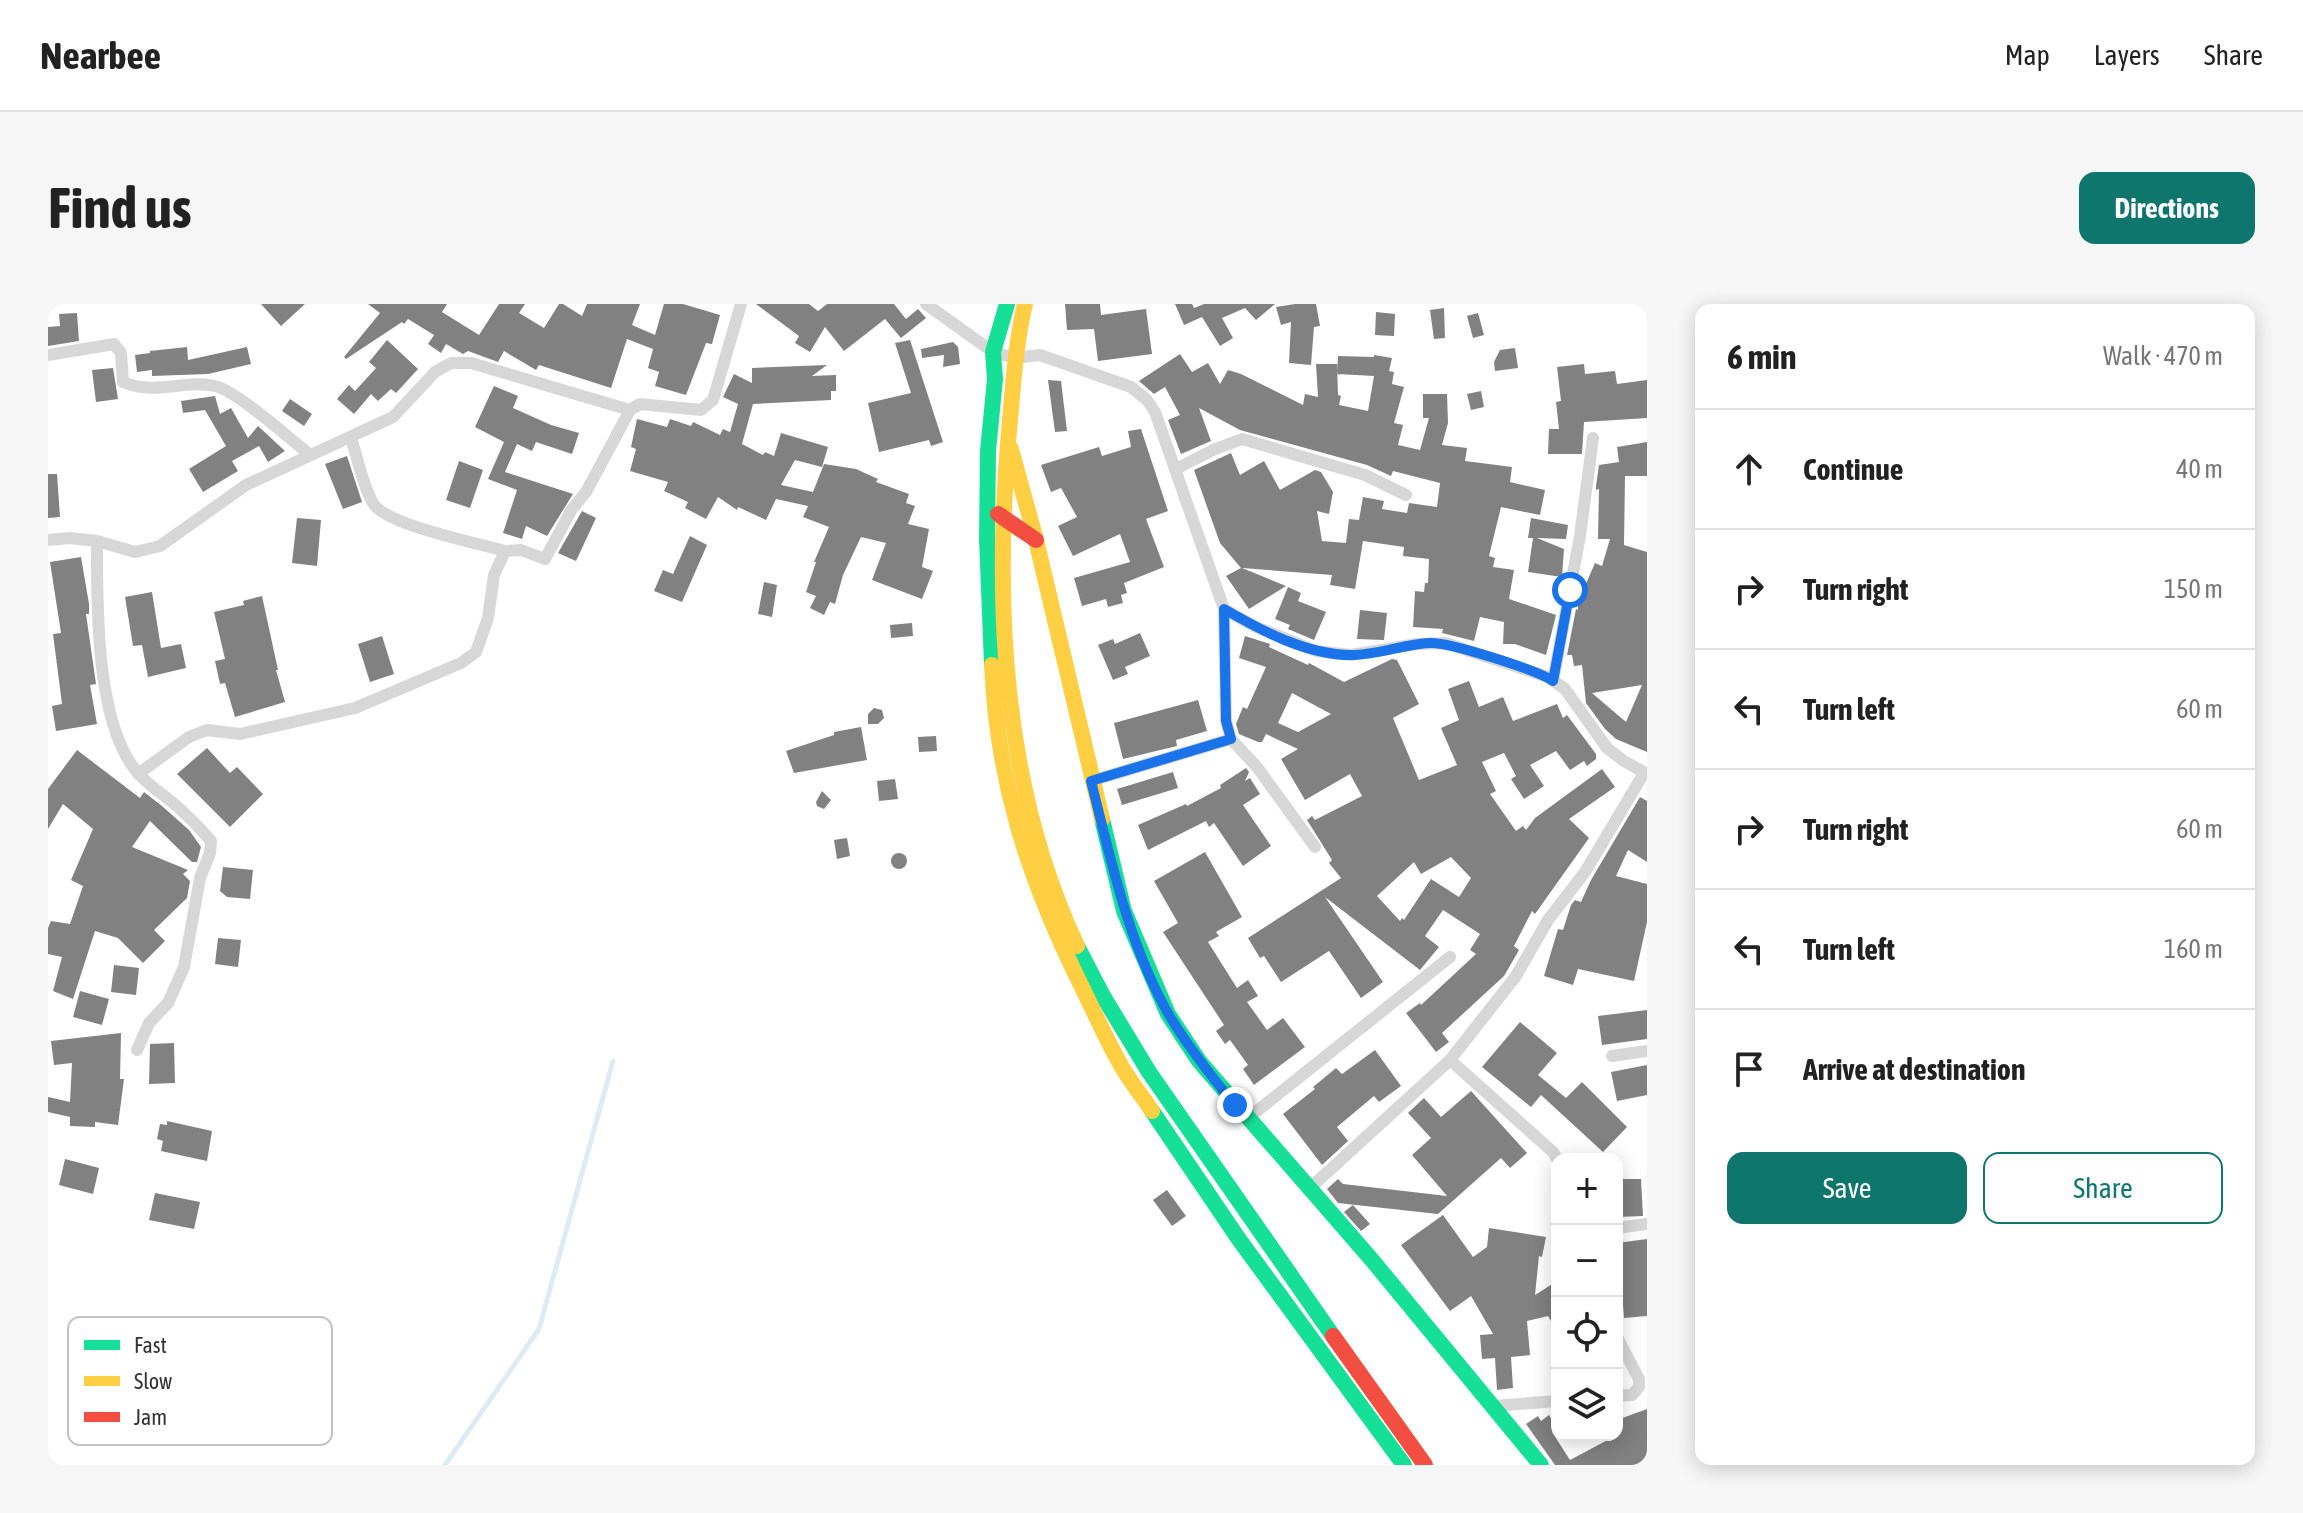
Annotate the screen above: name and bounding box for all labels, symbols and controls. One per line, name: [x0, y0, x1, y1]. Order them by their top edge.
text: Nearbee: [40, 34, 161, 77]
text: Map: [2005, 39, 2050, 71]
text: Layers: [2094, 39, 2160, 71]
text: Share: [2204, 39, 2263, 71]
button: Directions: [2079, 172, 2255, 244]
text: Find us: [48, 176, 192, 240]
text: 6 min: [1727, 337, 1796, 376]
text: Walk · 470 m: [2103, 341, 2223, 371]
icon: ahead: [1727, 447, 1771, 491]
text: Continue: [1803, 452, 1903, 486]
text: 40 m: [2176, 454, 2223, 484]
icon: right: [1727, 567, 1771, 611]
route start: [1552, 572, 1588, 608]
text: Turn right: [1803, 572, 1909, 606]
text: 150 m: [2164, 574, 2223, 604]
icon: left: [1727, 687, 1771, 731]
text: Turn left: [1803, 692, 1895, 726]
text: 60 m: [2176, 694, 2223, 724]
icon: right: [1727, 807, 1771, 851]
text: Turn right: [1803, 812, 1909, 846]
text: 60 m: [2176, 814, 2223, 844]
icon: left: [1727, 927, 1771, 971]
text: Turn left: [1803, 932, 1895, 966]
text: 160 m: [2164, 934, 2223, 964]
icon: arrive: [1727, 1047, 1771, 1091]
text: Arrive at destination: [1803, 1052, 2025, 1086]
route end: [1217, 1087, 1253, 1123]
button: Save: [1727, 1152, 1967, 1224]
button: Share: [1983, 1152, 2223, 1224]
map controls: [1551, 1153, 1623, 1441]
button: +: [1551, 1153, 1623, 1225]
button: −: [1551, 1225, 1623, 1297]
button: locate: [1551, 1297, 1623, 1369]
legend: [68, 1317, 332, 1445]
text: Fast: [134, 1332, 167, 1358]
text: Slow: [134, 1368, 172, 1394]
button: layers: [1551, 1369, 1623, 1441]
text: Jam: [134, 1404, 167, 1430]

